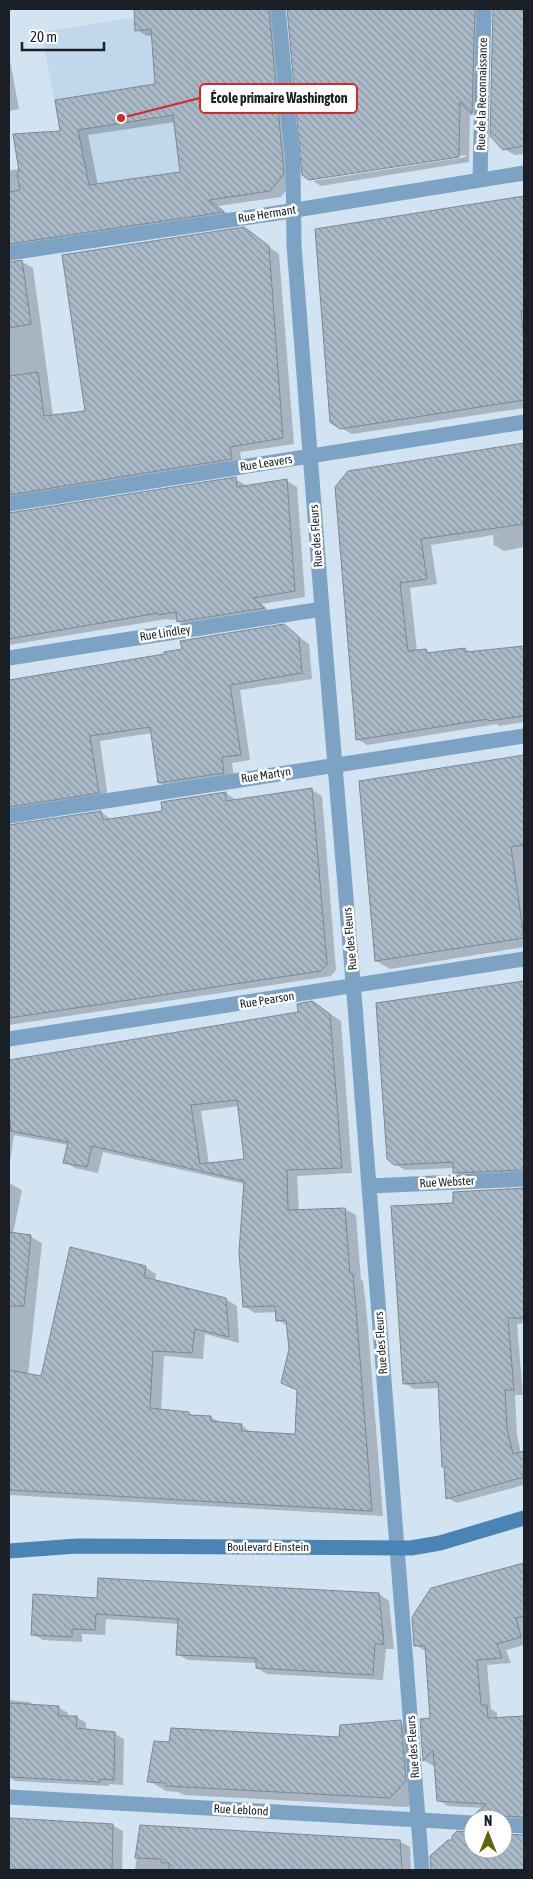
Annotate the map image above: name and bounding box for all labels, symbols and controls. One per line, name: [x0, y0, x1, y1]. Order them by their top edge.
scale bar: [22, 20, 105, 52]
text: 20 m: [30, 28, 57, 45]
street label: Rue de la Reconnaissance: [474, 37, 490, 151]
callout: École primaire Washington: [200, 84, 357, 113]
text: École primaire Washington: [210, 90, 348, 106]
street label: Rue Hermant: [237, 202, 297, 225]
street label: Rue Leavers: [239, 452, 293, 474]
street label: Rue des Fleurs: [307, 504, 325, 568]
street label: Rue Lindley: [139, 622, 191, 644]
street label: Rue Martyn: [240, 764, 292, 786]
street label: Rue des Fleurs: [340, 907, 360, 971]
street label: Rue Pearson: [239, 989, 295, 1011]
street label: Rue Webster: [419, 1174, 475, 1190]
street label: Rue des Fleurs: [372, 1311, 390, 1375]
street label: Boulevard Einstein: [227, 1540, 309, 1554]
street label: Rue des Fleurs: [404, 1715, 422, 1779]
street label: Rue Leblond: [213, 1802, 269, 1818]
north arrow: [463, 1809, 513, 1859]
text: N: [484, 1813, 492, 1829]

